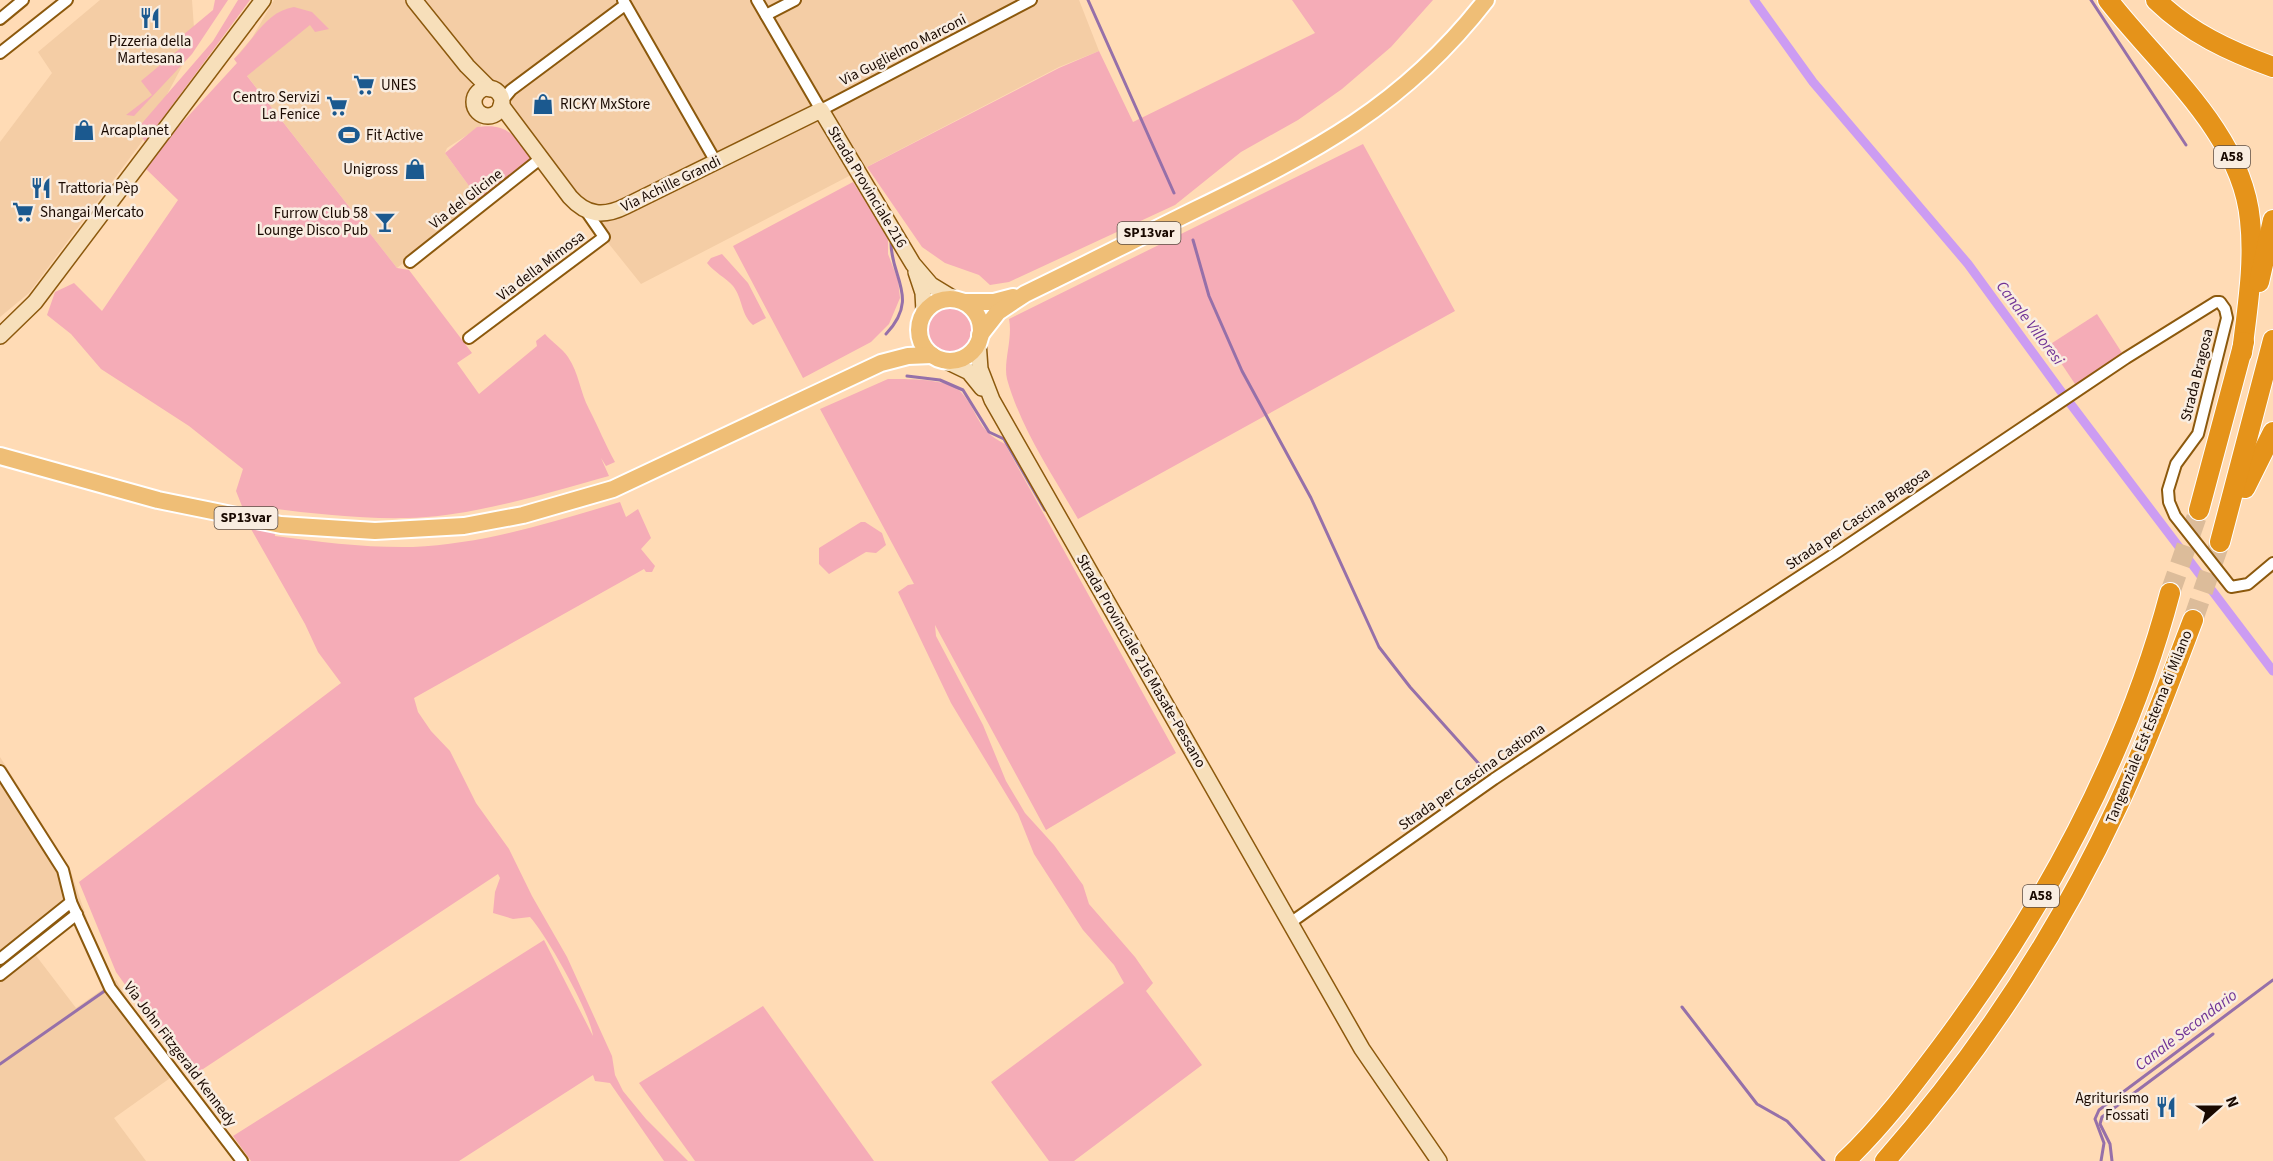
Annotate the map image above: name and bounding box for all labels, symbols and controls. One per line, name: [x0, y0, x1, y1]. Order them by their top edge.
restaurant icon: Pizzeria della Martesana: [138, 6, 162, 30]
street label: Via Guglielmo Marconi: [836, 9, 970, 91]
place label: Pizzeria della Martesana: [109, 31, 191, 69]
supermarket icon: UNES: [352, 73, 376, 97]
place label: UNES: [381, 75, 416, 96]
place label: Centro Servizi La Fenice: [233, 87, 320, 125]
shop icon: RICKY MxStore: [531, 92, 555, 116]
supermarket icon: Centro Servizi La Fenice: [325, 94, 349, 118]
place label: RICKY MxStore: [560, 94, 650, 115]
shop icon: Arcaplanet: [72, 118, 96, 142]
place label: Arcaplanet: [101, 120, 169, 141]
street label: Strada Provinciale 216: [822, 122, 912, 252]
sports icon: Fit Active: [337, 123, 361, 147]
place label: Fit Active: [366, 125, 423, 146]
road number: A58: [2214, 146, 2250, 168]
street label: Via Achille Grandi: [618, 151, 724, 217]
shop icon: Unigross: [403, 157, 427, 181]
place label: Unigross: [343, 159, 398, 180]
street label: Via del Glicine: [425, 164, 507, 234]
restaurant icon: Trattoria Pèp: [29, 176, 53, 200]
place label: Trattoria Pèp: [58, 178, 139, 199]
supermarket icon: Shangai Mercato: [11, 200, 35, 224]
place label: Shangai Mercato: [40, 202, 144, 223]
place label: Furrow Club 58 Lounge Disco Pub: [257, 203, 368, 241]
bar icon: Furrow Club 58 Lounge Disco Pub: [373, 210, 397, 234]
road number: SP13var: [1118, 222, 1180, 244]
street label: Via della Mimosa: [493, 226, 589, 306]
water label: Canale Villoresi: [1991, 276, 2069, 370]
street label: Strada Bragosa: [2175, 327, 2219, 423]
street label: Strada per Cascina Bragosa: [1782, 463, 1934, 575]
road number: SP13var: [214, 507, 278, 529]
street label: Strada Provinciale 216 Masate-Pessano: [1071, 550, 1211, 772]
street label: Tangenziale Est Esterna di Milano: [2100, 627, 2198, 827]
street label: Strada per Cascina Castiona: [1395, 718, 1549, 836]
road number: A58: [2023, 885, 2059, 907]
street label: Via John Fitzgerald Kennedy: [118, 977, 242, 1131]
water label: Canale Secondario: [2130, 984, 2242, 1076]
north arrow: [2189, 1077, 2249, 1137]
place label: Agriturismo Fossati: [2075, 1088, 2149, 1126]
text: N: [2220, 1093, 2244, 1111]
restaurant icon: Agriturismo Fossati: [2154, 1095, 2178, 1119]

